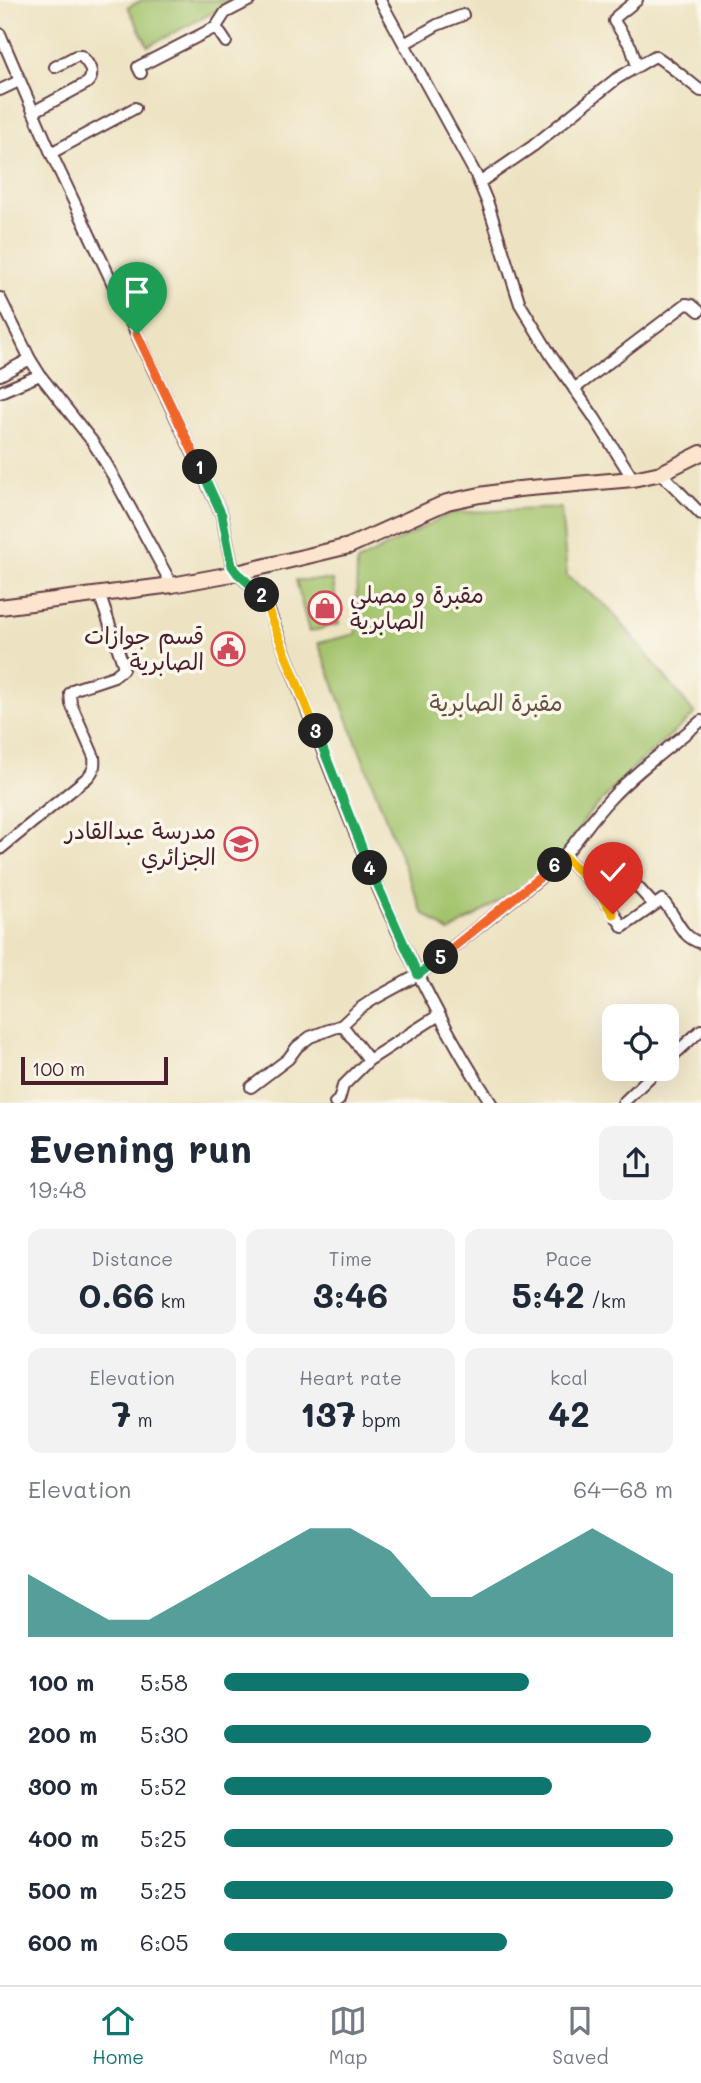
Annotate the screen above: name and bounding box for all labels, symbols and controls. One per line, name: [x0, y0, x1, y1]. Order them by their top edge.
pin: [107, 262, 167, 334]
icon: arrive: [118, 273, 156, 311]
pin: 1: [182, 449, 218, 484]
text: 1: [195, 454, 204, 479]
pin: 2: [244, 578, 280, 612]
place label: مقبرة و مصلى الصابرية: [350, 579, 484, 635]
text: 2: [256, 582, 267, 607]
shop icon: مقبرة و مصلى الصابرية: [306, 589, 344, 627]
place label: قسم جوازات الصابرية: [84, 620, 204, 676]
public building icon: قسم جوازات الصابرية: [209, 630, 247, 668]
park label: مقبرة الصابرية: [429, 687, 563, 717]
pin: 3: [298, 714, 334, 748]
text: 3: [310, 718, 321, 743]
place label: مدرسة عبدالقادر الجزائري: [63, 815, 216, 874]
school or university icon: مدرسة عبدالقادر الجزائري: [222, 825, 260, 863]
pin: [583, 842, 643, 914]
pin: 6: [538, 848, 572, 882]
pin: 4: [352, 850, 388, 886]
text: 6: [549, 852, 560, 877]
icon: check: [594, 853, 632, 891]
text: 4: [363, 855, 376, 880]
pin: 5: [424, 940, 458, 974]
text: 5: [435, 944, 446, 969]
map controls: [602, 1004, 679, 1081]
button: locate: [602, 1004, 679, 1081]
scale bar: [21, 1054, 168, 1086]
text: 100 m: [32, 1056, 85, 1081]
text: Evening run: [28, 1123, 252, 1173]
button: share: [599, 1126, 673, 1200]
text: 19:48: [28, 1174, 86, 1204]
text: Distance: [91, 1246, 173, 1271]
text: Time: [329, 1246, 372, 1271]
text: Pace: [546, 1246, 592, 1271]
text: 0.66: [79, 1271, 154, 1317]
text: 3:46: [313, 1271, 388, 1317]
text: 5:42: [512, 1271, 585, 1317]
text: km: [154, 1288, 186, 1313]
text: /km: [585, 1288, 626, 1313]
text: Elevation: [90, 1365, 175, 1390]
text: Heart rate: [299, 1365, 402, 1390]
text: kcal: [550, 1365, 588, 1390]
text: 7: [112, 1390, 131, 1436]
text: 137: [300, 1390, 356, 1436]
text: 42: [548, 1390, 590, 1436]
text: m: [131, 1407, 153, 1432]
text: bpm: [356, 1407, 401, 1432]
text: Elevation: [28, 1474, 131, 1504]
text: 64–68 m: [573, 1474, 673, 1504]
text: 100 m: [28, 1667, 94, 1697]
text: 5:58: [140, 1667, 188, 1697]
text: 200 m: [28, 1719, 97, 1749]
text: 5:30: [140, 1719, 188, 1749]
text: 300 m: [28, 1771, 98, 1801]
text: 5:52: [140, 1771, 187, 1801]
text: 400 m: [28, 1823, 99, 1853]
text: 5:25: [140, 1823, 187, 1853]
text: 500 m: [28, 1875, 98, 1905]
text: 5:25: [140, 1875, 187, 1905]
text: 600 m: [28, 1927, 98, 1957]
text: 6:05: [140, 1927, 189, 1957]
tab: Home: [92, 2002, 144, 2069]
tab: Map: [329, 2002, 368, 2069]
tab: Saved: [552, 2002, 609, 2069]

